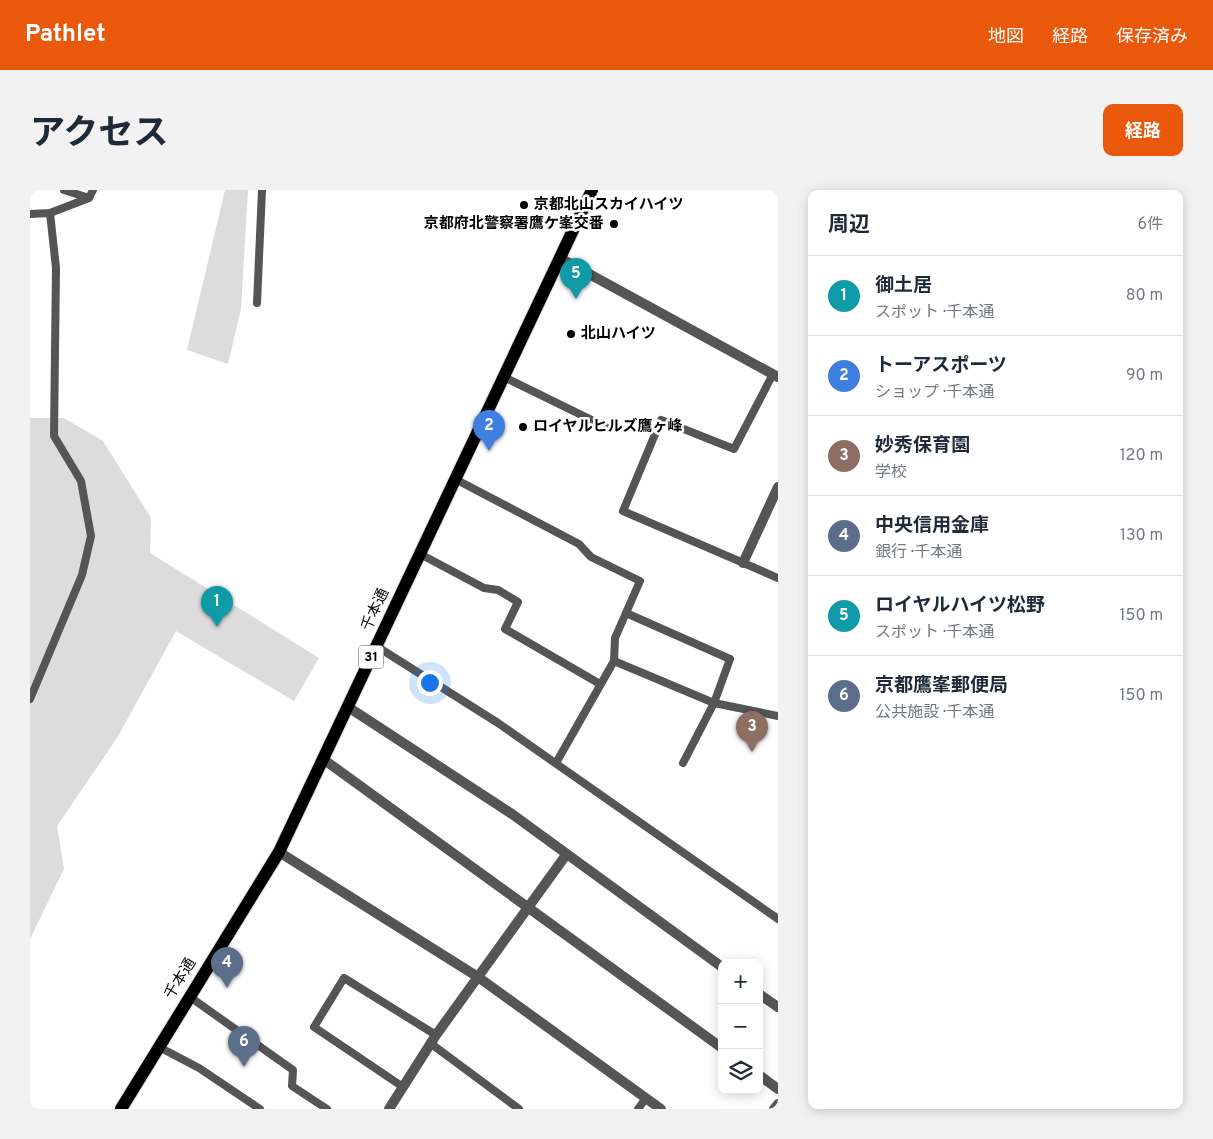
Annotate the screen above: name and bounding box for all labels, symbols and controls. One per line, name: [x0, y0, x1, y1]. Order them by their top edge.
text: Pathlet: [25, 20, 106, 50]
text: 地図: [988, 26, 1024, 49]
text: 経路: [1052, 26, 1088, 49]
text: 保存済み: [1116, 26, 1188, 49]
button: 経路: [1103, 104, 1183, 156]
text: アクセス: [30, 113, 168, 157]
place label: 京都北山スカイハイツ: [534, 196, 683, 215]
marker: 京都北山スカイハイツ: [518, 199, 530, 211]
text: 周辺: [828, 212, 870, 239]
place label: 京都府北警察署鷹ケ峯交番: [424, 215, 604, 234]
text: 6件: [1137, 215, 1163, 235]
marker: 京都府北警察署鷹ケ峯交番: [608, 218, 620, 230]
pin: 5: [560, 258, 592, 299]
text: 御土居: [875, 274, 932, 298]
text: 1: [841, 286, 847, 306]
text: 80 m: [1126, 286, 1163, 306]
text: スポット · 千本通: [875, 303, 995, 323]
place label: 北山ハイツ: [581, 325, 656, 344]
marker: 北山ハイツ: [565, 328, 577, 340]
text: トーアスポーツ: [875, 354, 1007, 378]
text: 2: [839, 366, 849, 386]
text: 90 m: [1126, 366, 1163, 386]
text: ショップ · 千本通: [875, 383, 995, 403]
pin: 2: [473, 410, 505, 451]
place label: ロイヤルヒルズ鷹ヶ峰: [533, 417, 683, 437]
marker: ロイヤルヒルズ鷹ヶ峰: [517, 421, 529, 433]
text: 妙秀保育園: [875, 434, 970, 458]
text: 3: [839, 446, 849, 466]
text: 120 m: [1120, 446, 1163, 466]
text: 学校: [875, 463, 907, 483]
text: 中央信用金庫: [875, 514, 989, 538]
text: 4: [839, 526, 849, 546]
text: 130 m: [1120, 526, 1163, 546]
text: 銀行 · 千本通: [875, 543, 963, 563]
pin: 1: [201, 586, 233, 627]
street label: 千本通: [358, 586, 394, 634]
text: ロイヤルハイツ松野: [875, 594, 1045, 618]
text: 5: [839, 606, 849, 626]
text: 150 m: [1120, 606, 1163, 626]
text: スポット · 千本通: [875, 623, 995, 643]
road number: 31: [358, 646, 384, 668]
your location: [417, 670, 443, 696]
text: 京都鷹峯郵便局: [875, 674, 1008, 698]
text: 6: [839, 686, 849, 706]
text: 150 m: [1120, 686, 1163, 706]
text: 公共施設 · 千本通: [875, 703, 995, 723]
pin: 3: [736, 711, 768, 752]
pin: 4: [211, 947, 243, 988]
street label: 千本通: [161, 955, 201, 1003]
map controls: [718, 959, 763, 1094]
button: +: [718, 959, 763, 1004]
button: −: [718, 1004, 763, 1049]
pin: 6: [228, 1026, 260, 1067]
button: layers: [718, 1049, 763, 1094]

